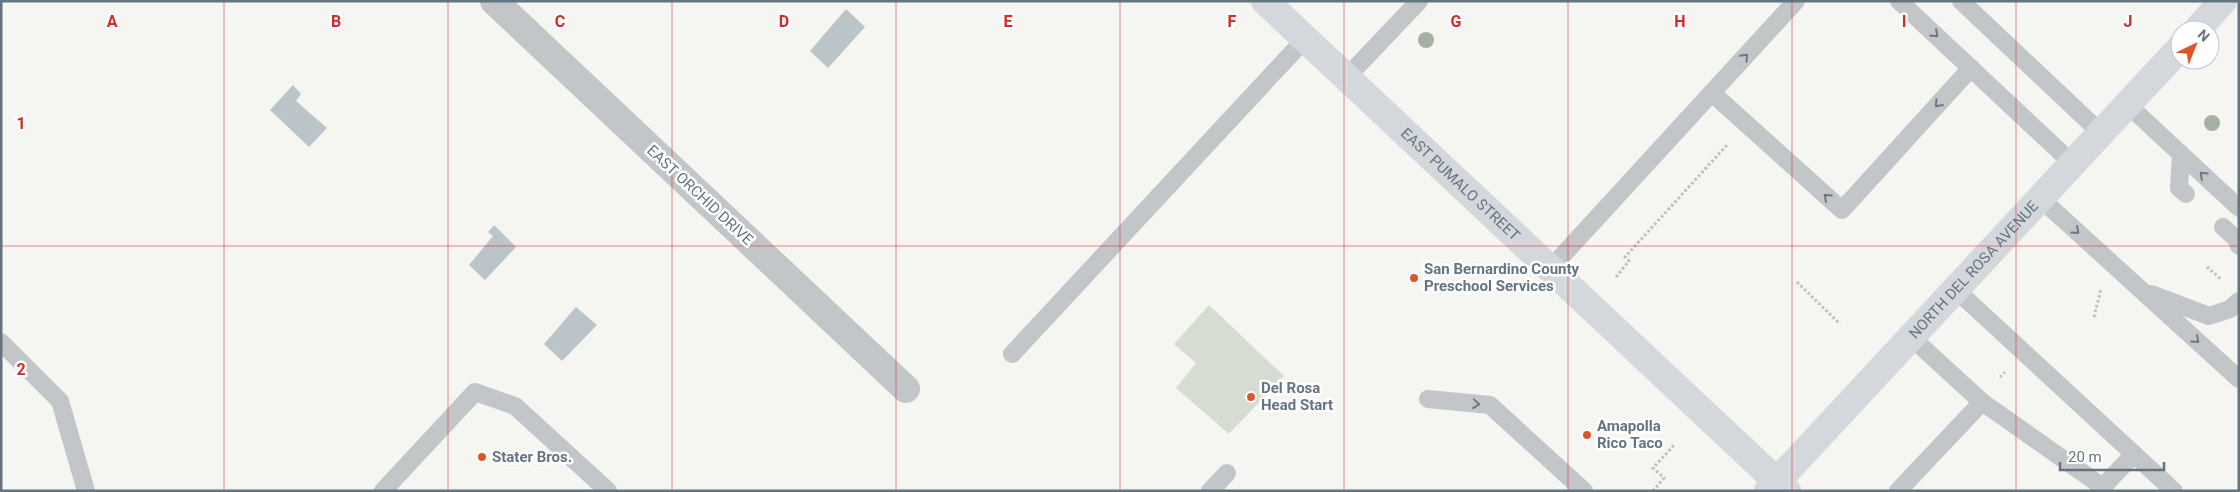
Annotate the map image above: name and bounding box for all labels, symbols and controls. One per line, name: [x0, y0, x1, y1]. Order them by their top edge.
text: A: [107, 12, 118, 31]
text: B: [331, 12, 341, 31]
text: C: [555, 12, 565, 31]
text: D: [779, 12, 789, 31]
text: E: [1004, 12, 1013, 31]
text: F: [1228, 12, 1237, 31]
text: G: [1451, 12, 1462, 31]
text: H: [1674, 12, 1686, 31]
text: I: [1902, 12, 1906, 31]
text: J: [2124, 12, 2132, 31]
north arrow: [2170, 20, 2220, 70]
text: N: [2195, 26, 2213, 45]
one-way arrow: [1929, 29, 1938, 38]
one-way arrow: [1739, 54, 1748, 63]
one-way arrow: [1935, 99, 1944, 108]
text: 1: [16, 114, 26, 133]
street label: EAST PUMALO STREET: [1397, 124, 1524, 245]
street label: EAST ORCHID DRIVE: [643, 141, 757, 249]
one-way arrow: [2200, 172, 2209, 181]
one-way arrow: [1824, 194, 1833, 203]
street label: NORTH DEL ROSA AVENUE: [1905, 197, 2042, 342]
one-way arrow: [2071, 225, 2080, 234]
place label: San Bernardino County Preschool Services: [1424, 260, 1580, 295]
marker: San Bernardino County Preschool Services: [1408, 272, 1420, 284]
one-way arrow: [2191, 334, 2200, 343]
text: 2: [16, 360, 26, 379]
place label: Del Rosa Head Start: [1261, 379, 1333, 414]
marker: Del Rosa Head Start: [1245, 391, 1257, 403]
one-way arrow: [1473, 398, 1481, 409]
place label: Amapolla Rico Taco: [1597, 417, 1663, 452]
marker: Amapolla Rico Taco: [1581, 429, 1593, 441]
scale bar: [2060, 440, 2164, 472]
place label: Stater Bros.: [492, 448, 572, 466]
text: 20 m: [2068, 448, 2102, 466]
marker: Stater Bros.: [476, 451, 488, 463]

